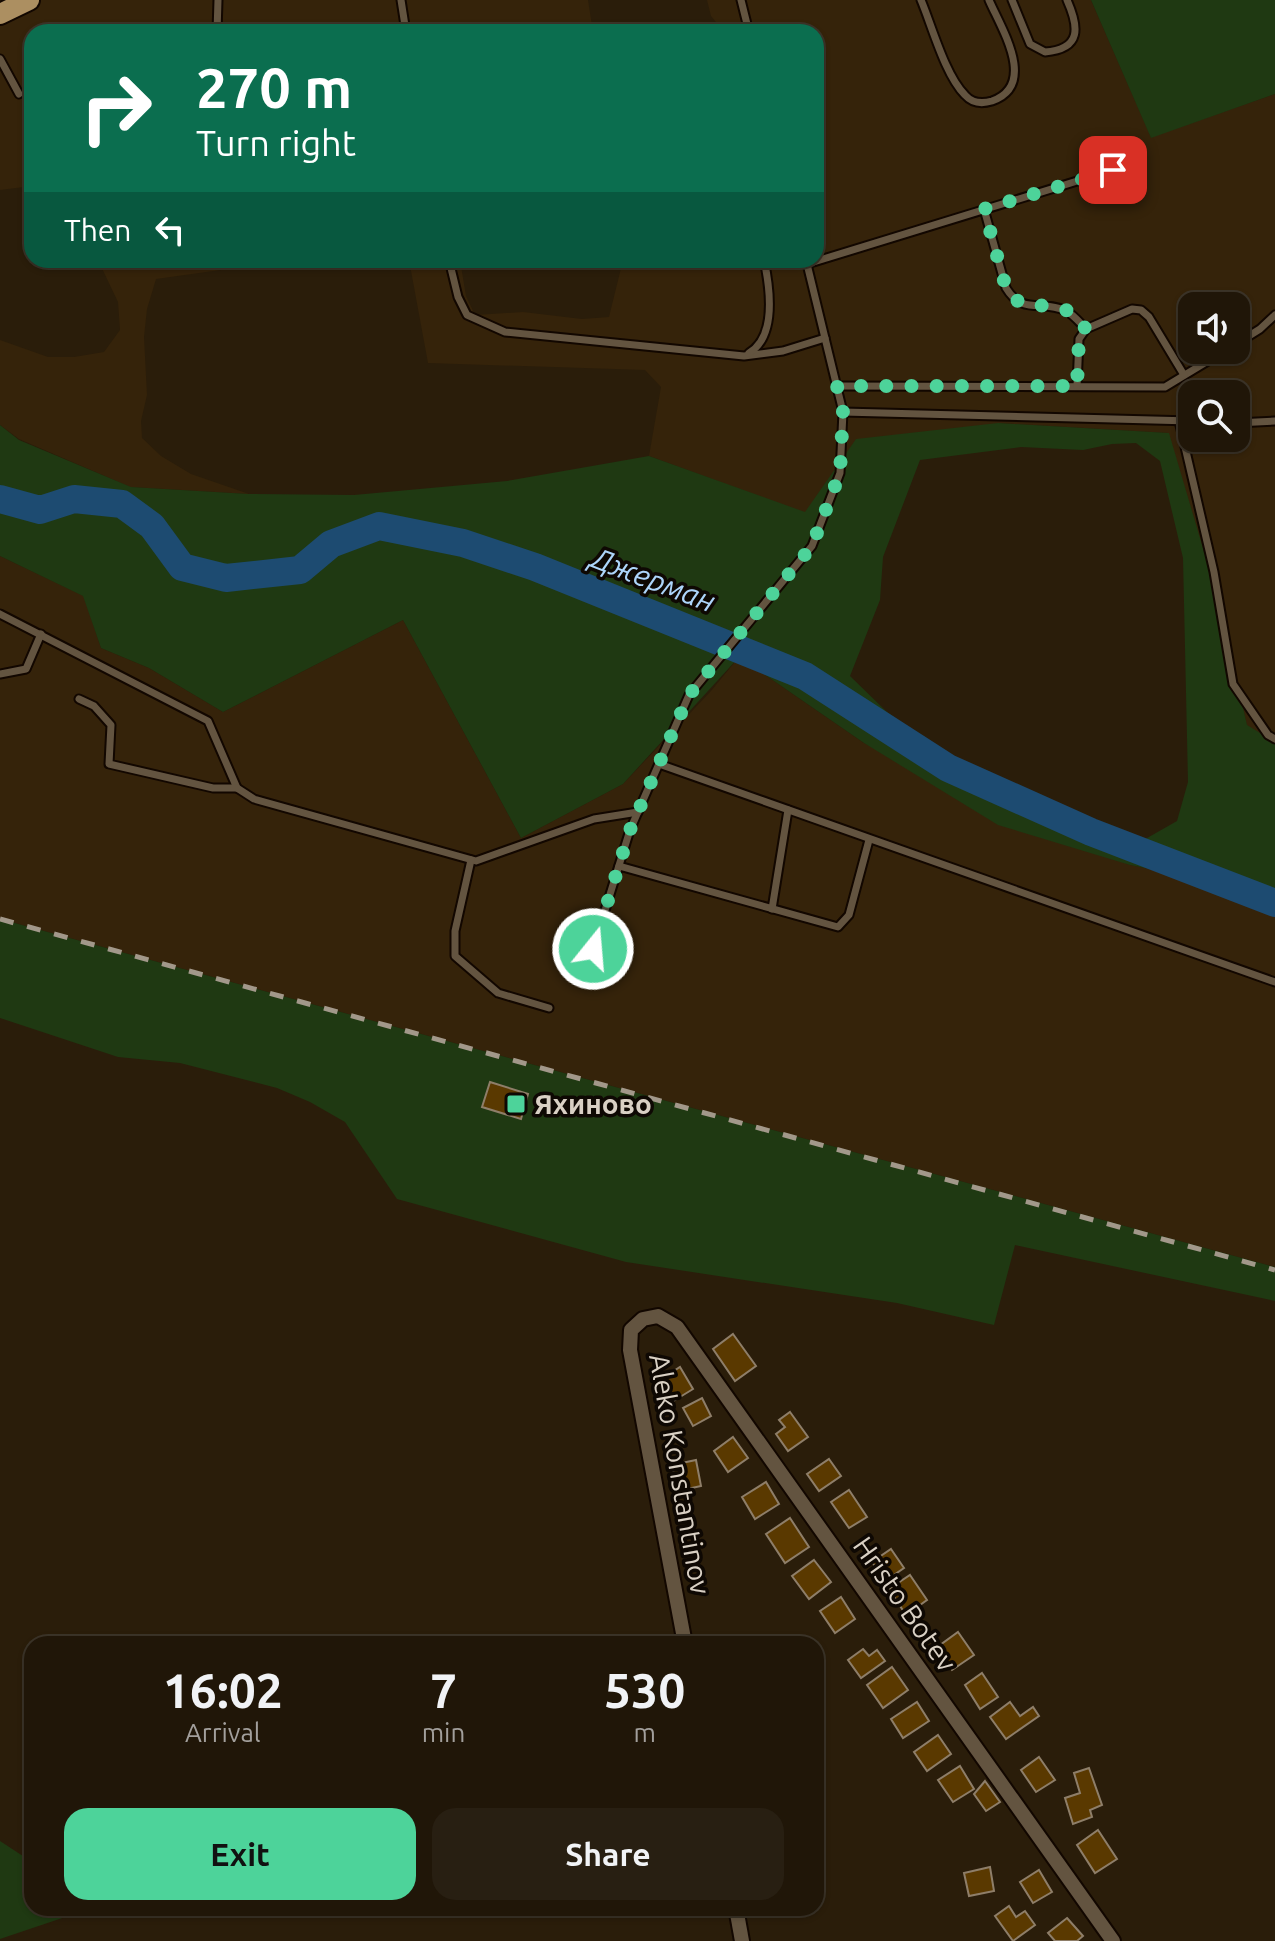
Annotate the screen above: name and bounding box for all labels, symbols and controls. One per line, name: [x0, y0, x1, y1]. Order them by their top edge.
icon: right: [64, 56, 168, 160]
text: 270 m: [196, 56, 352, 119]
text: Turn right: [196, 122, 356, 163]
pin: [1079, 136, 1147, 204]
icon: arrive: [1091, 148, 1135, 192]
icon: left: [148, 208, 192, 252]
text: Then: [64, 213, 132, 247]
map controls: [1178, 292, 1250, 452]
button: sound: [1178, 292, 1250, 364]
button: search: [1178, 380, 1250, 452]
water label: Джерман: [584, 539, 720, 618]
position arrow: [551, 907, 635, 991]
place label: Яхиново: [534, 1088, 652, 1119]
marker: Яхиново: [505, 1093, 527, 1115]
street label: Aleko Konstantinov: [644, 1351, 717, 1597]
street label: Hristo Botev: [848, 1530, 963, 1677]
text: 16:02: [163, 1663, 283, 1717]
text: 7: [430, 1663, 457, 1717]
text: 530: [604, 1663, 685, 1717]
text: Arrival: [185, 1718, 261, 1747]
text: min: [422, 1718, 465, 1747]
text: m: [633, 1718, 656, 1747]
button: Exit: [64, 1808, 416, 1900]
button: Share: [432, 1808, 784, 1900]

